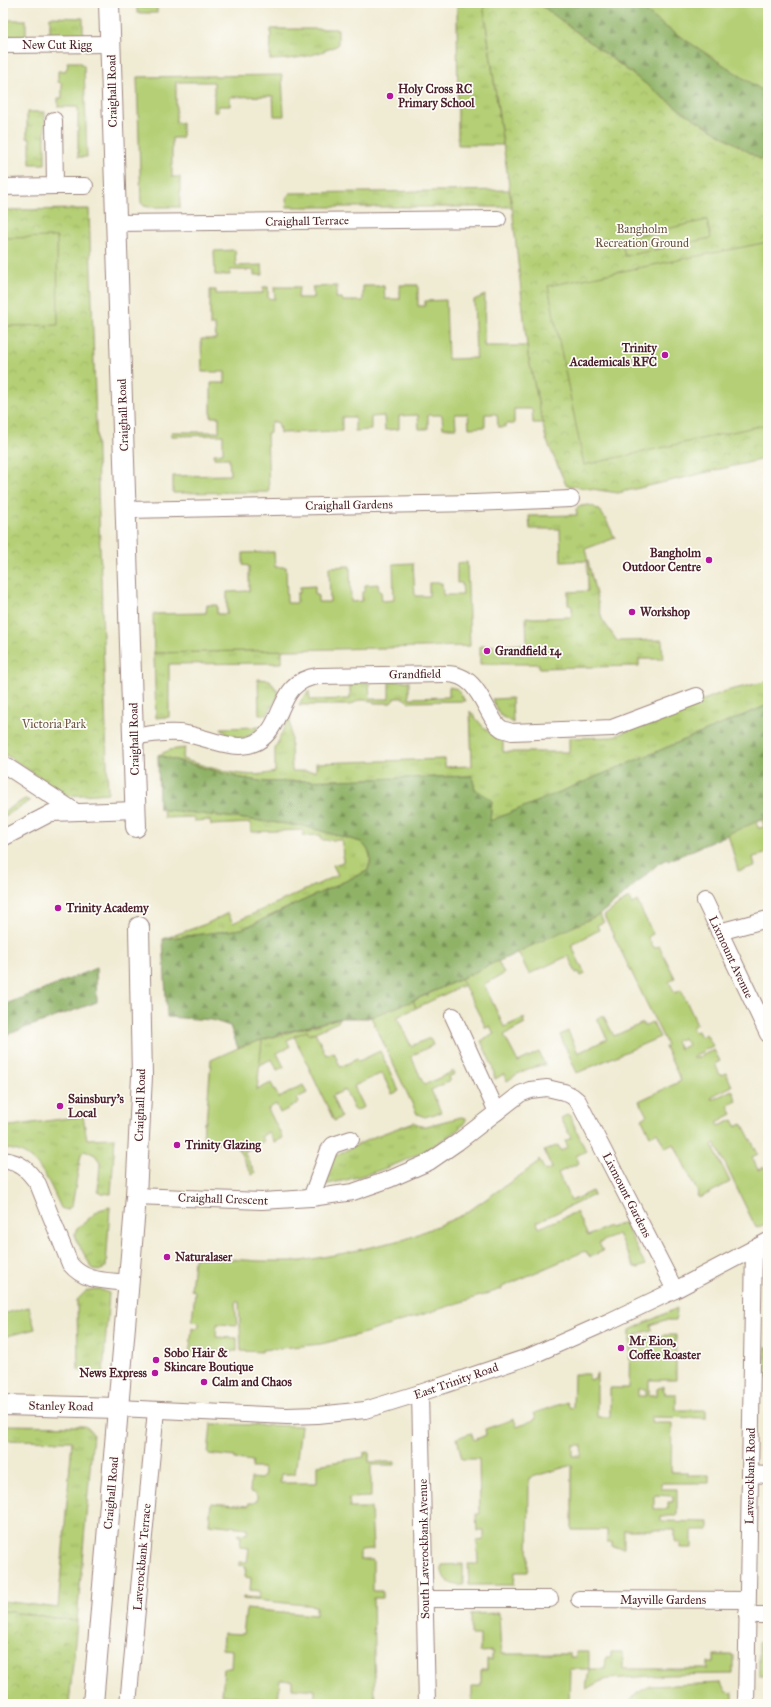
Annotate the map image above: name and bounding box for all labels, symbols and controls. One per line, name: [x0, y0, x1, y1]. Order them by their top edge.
street label: New Cut Rigg: [22, 38, 92, 53]
street label: Craighall Road: [104, 54, 121, 128]
place label: Holy Cross RC Primary School: [398, 82, 475, 111]
marker: Holy Cross RC Primary School: [385, 91, 395, 101]
street label: Craighall Terrace: [265, 213, 349, 230]
park label: Bangholm Recreation Ground: [595, 222, 689, 250]
place label: Trinity Academicals RFC: [569, 341, 658, 369]
marker: Trinity Academicals RFC: [660, 350, 670, 360]
street label: Craighall Road: [115, 378, 132, 452]
street label: Craighall Gardens: [305, 497, 393, 514]
place label: Bangholm Outdoor Centre: [623, 546, 702, 574]
marker: Bangholm Outdoor Centre: [704, 555, 714, 565]
place label: Workshop: [640, 605, 690, 620]
marker: Workshop: [627, 607, 637, 617]
place label: Grandfield 14: [495, 644, 562, 659]
marker: Grandfield 14: [482, 646, 492, 656]
street label: Grandfield: [389, 667, 441, 681]
street label: Craighall Road: [126, 702, 143, 776]
park label: Victoria Park: [21, 717, 86, 731]
place label: Trinity Academy: [65, 901, 150, 916]
marker: Trinity Academy: [53, 903, 63, 913]
street label: Lixmount Avenue: [706, 914, 756, 1000]
street label: Craighall Road: [132, 1068, 149, 1142]
place label: Sainsbury's Local: [68, 1092, 125, 1120]
marker: Sainsbury's Local: [55, 1101, 65, 1111]
place label: Trinity Glazing: [184, 1138, 261, 1153]
marker: Trinity Glazing: [172, 1140, 182, 1150]
street label: Lixmount Gardens: [600, 1150, 654, 1240]
street label: Craighall Crescent: [178, 1190, 269, 1209]
place label: Naturalaser: [175, 1250, 233, 1264]
marker: Naturalaser: [162, 1252, 172, 1262]
place label: Mr Eion, Coffee Roaster: [629, 1334, 701, 1362]
marker: Mr Eion, Coffee Roaster: [616, 1343, 626, 1353]
place label: Sobo Hair & Skincare Boutique: [164, 1346, 253, 1375]
marker: Sobo Hair & Skincare Boutique: [151, 1355, 161, 1365]
street label: East Trinity Road: [412, 1360, 500, 1402]
place label: News Express: [79, 1366, 148, 1381]
marker: News Express: [150, 1368, 160, 1378]
place label: Calm and Chaos: [212, 1375, 292, 1389]
marker: Calm and Chaos: [199, 1377, 209, 1387]
street label: Stanley Road: [29, 1398, 93, 1414]
street label: Laverockbank Road: [742, 1428, 758, 1524]
street label: Craighall Road: [101, 1456, 122, 1530]
street label: South Laverockbank Avenue: [416, 1479, 432, 1619]
street label: Laverockbank Terrace: [130, 1503, 154, 1611]
street label: Mayville Gardens: [620, 1593, 706, 1607]

